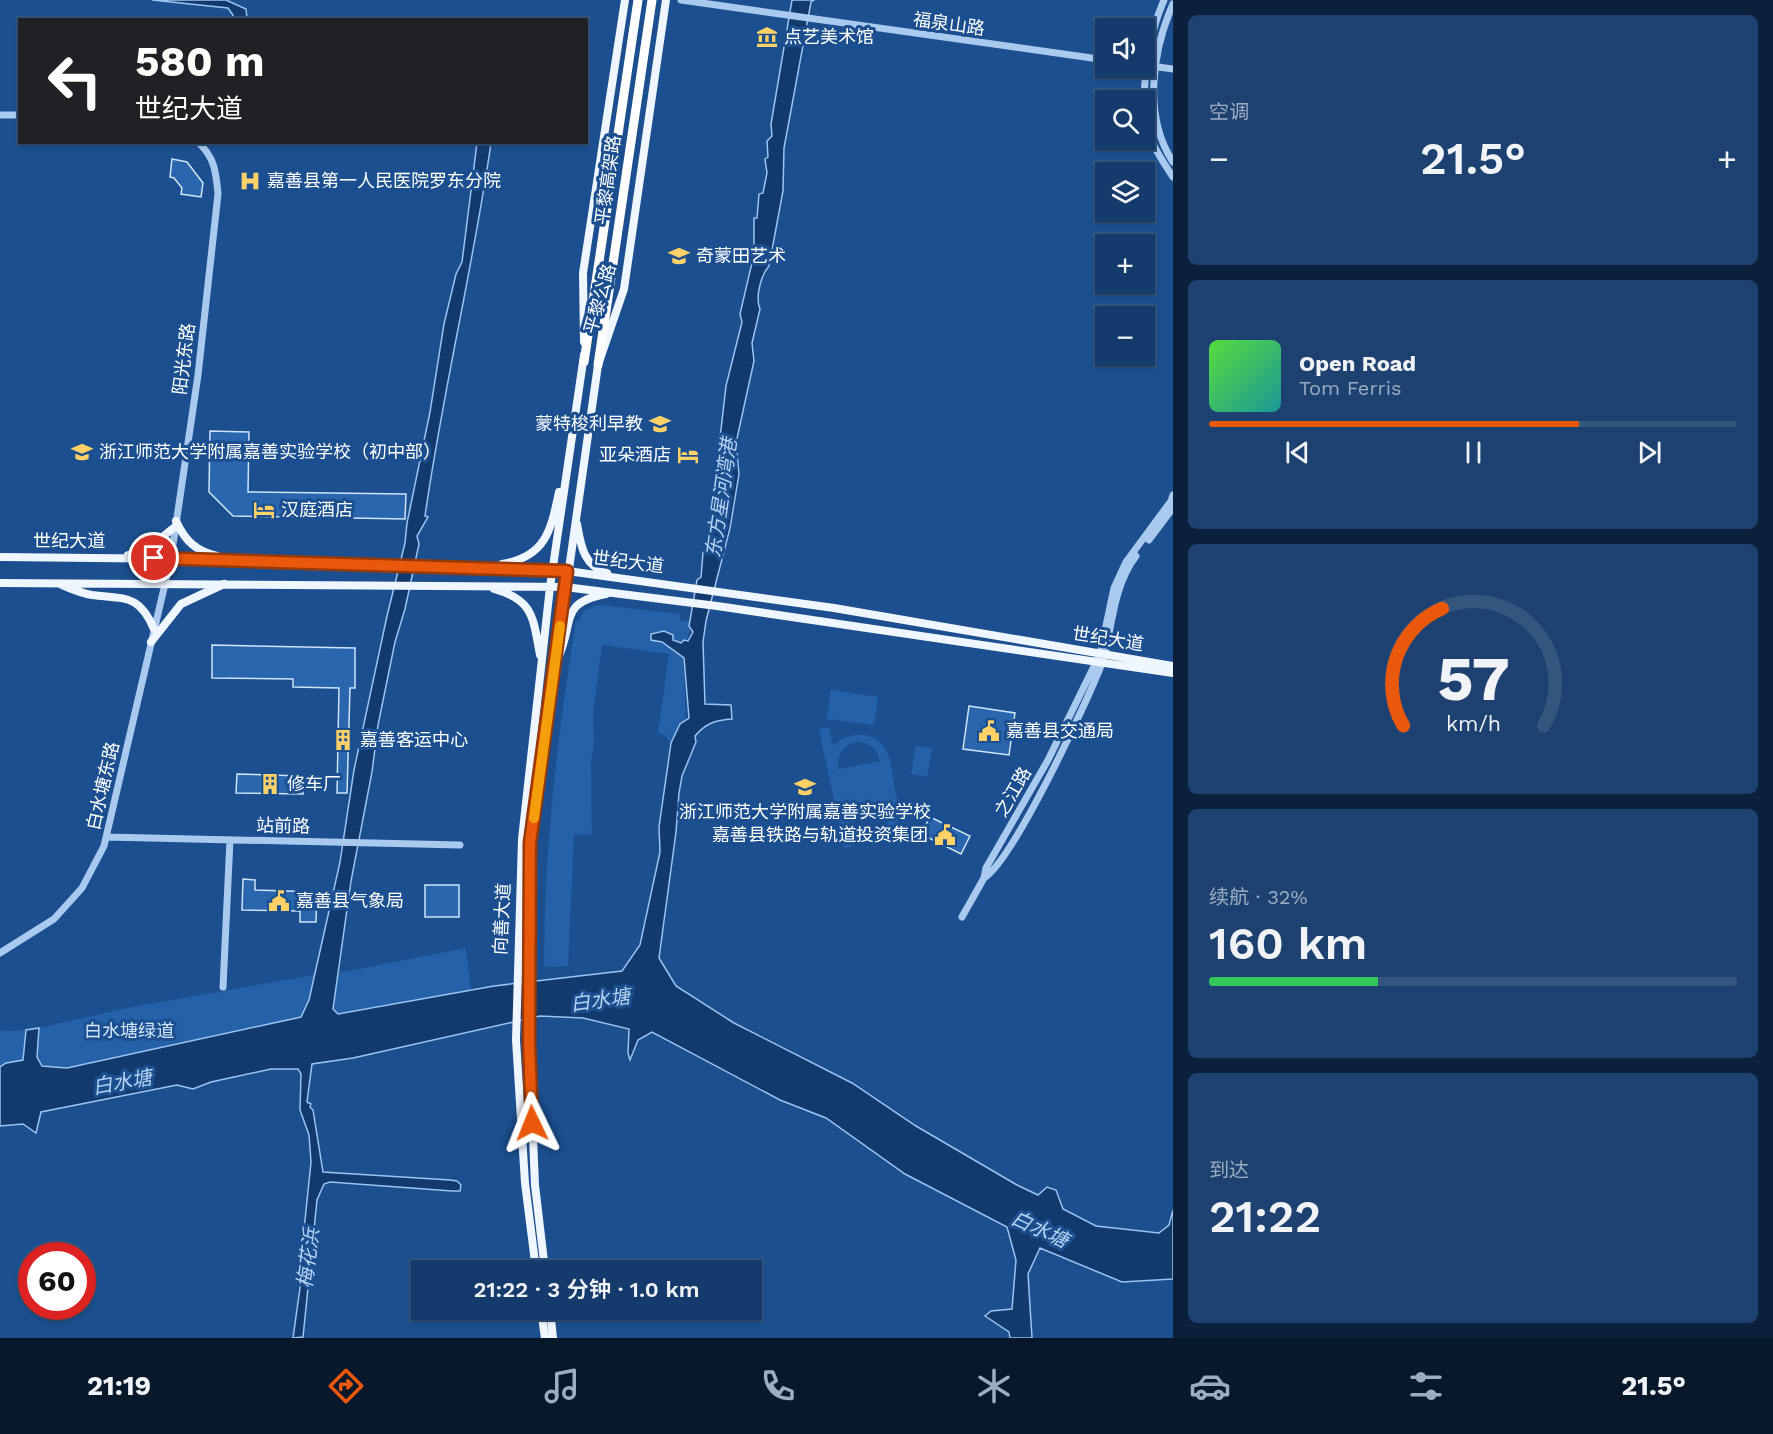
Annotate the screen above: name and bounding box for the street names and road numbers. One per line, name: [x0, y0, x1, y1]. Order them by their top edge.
street label: 福泉山路: [912, 8, 986, 39]
street label: 平黎高架路: [591, 134, 624, 226]
street label: 平黎公路: [580, 261, 620, 336]
street label: 阳光东路: [169, 322, 198, 396]
street label: 世纪大道: [33, 530, 105, 551]
street label: 世纪大道: [591, 547, 665, 576]
street label: 世纪大道: [1071, 623, 1145, 655]
street label: 白水塘东路: [82, 740, 123, 832]
street label: 之江路: [990, 763, 1035, 820]
street label: 站前路: [256, 815, 310, 836]
street label: 向善大道: [489, 882, 514, 955]

